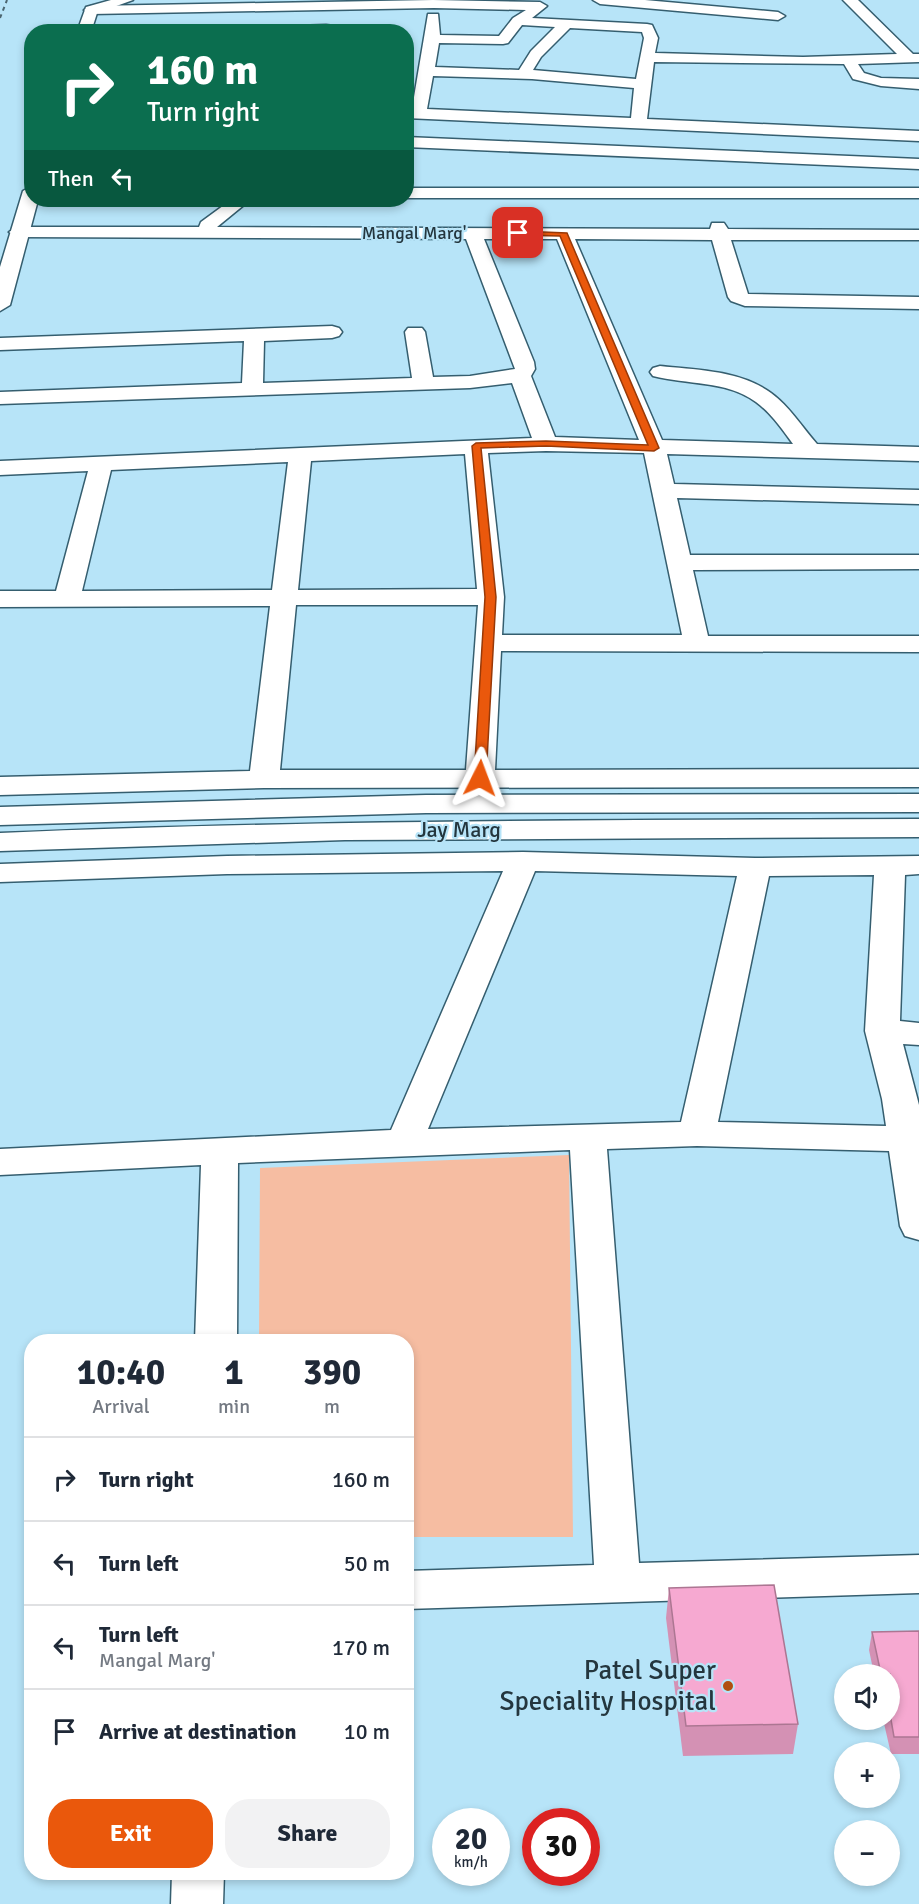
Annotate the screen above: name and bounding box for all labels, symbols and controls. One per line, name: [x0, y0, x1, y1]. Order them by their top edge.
text: 160 m: [147, 45, 258, 96]
icon: right: [48, 48, 126, 126]
text: Turn right: [147, 96, 260, 129]
icon: left: [106, 162, 139, 195]
text: Then: [48, 165, 94, 192]
pin: [492, 207, 543, 258]
icon: arrive: [501, 216, 534, 249]
street label: Mangal Marg': [362, 222, 466, 244]
position arrow: [448, 746, 512, 810]
street label: Jay Marg: [417, 816, 501, 843]
text: 10:40: [77, 1350, 165, 1395]
text: 1: [224, 1350, 244, 1395]
text: 390: [303, 1350, 361, 1395]
text: Arrival: [92, 1394, 150, 1419]
text: min: [218, 1394, 250, 1419]
text: m: [324, 1394, 340, 1419]
icon: right: [48, 1463, 81, 1496]
text: Turn right: [99, 1466, 194, 1493]
text: 160 m: [332, 1466, 390, 1493]
icon: left: [48, 1547, 81, 1580]
text: Turn left: [99, 1550, 179, 1577]
text: 50 m: [344, 1550, 390, 1577]
text: Turn left: [99, 1621, 179, 1648]
icon: left: [48, 1631, 81, 1664]
text: 170 m: [332, 1634, 390, 1661]
text: Mangal Marg': [99, 1648, 215, 1673]
place label: Patel Super Speciality Hospital: [499, 1654, 716, 1718]
map controls: [834, 1664, 900, 1886]
button: sound: [834, 1664, 900, 1730]
marker: Patel Super Speciality Hospital: [721, 1679, 735, 1693]
icon: arrive: [48, 1715, 81, 1748]
text: Arrive at destination: [99, 1718, 296, 1745]
text: 10 m: [344, 1718, 390, 1745]
button: +: [834, 1742, 900, 1808]
button: Exit: [48, 1799, 213, 1868]
button: Share: [225, 1799, 390, 1868]
speed limit sign: 30: [522, 1808, 600, 1886]
button: −: [834, 1820, 900, 1886]
text: 20: [455, 1821, 487, 1858]
text: km/h: [454, 1853, 488, 1871]

